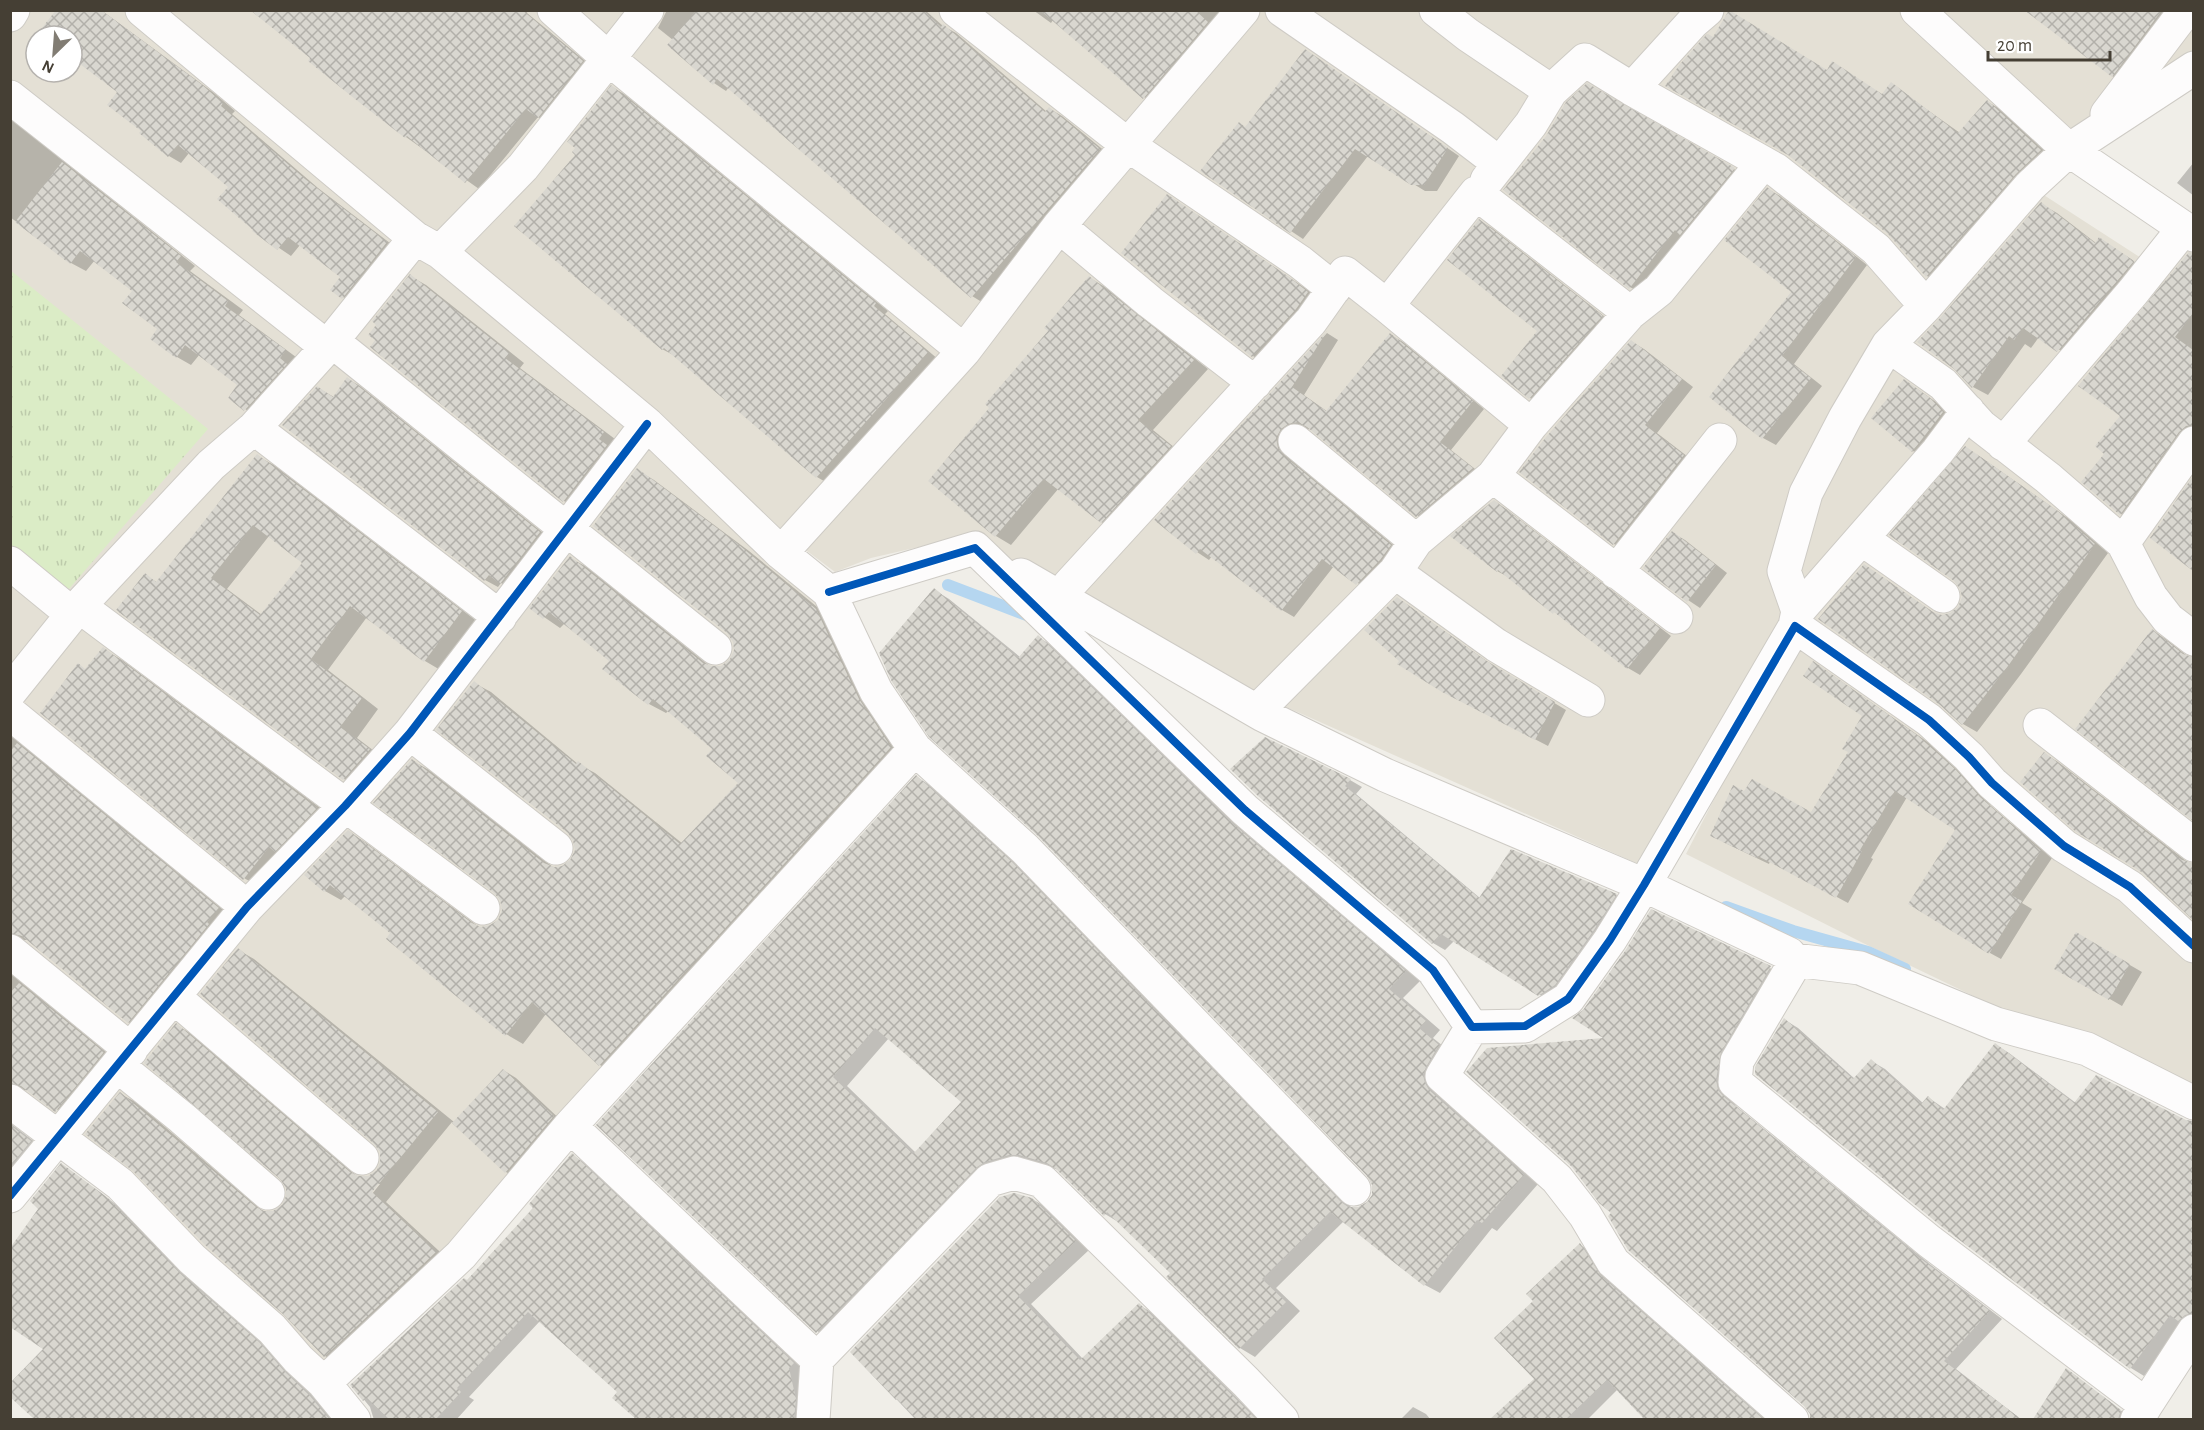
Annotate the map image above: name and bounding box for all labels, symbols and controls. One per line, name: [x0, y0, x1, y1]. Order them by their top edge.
north arrow: [24, 24, 84, 84]
scale bar: [1988, 24, 2110, 62]
text: 20 m: [1997, 37, 2032, 55]
text: N: [40, 57, 57, 76]

